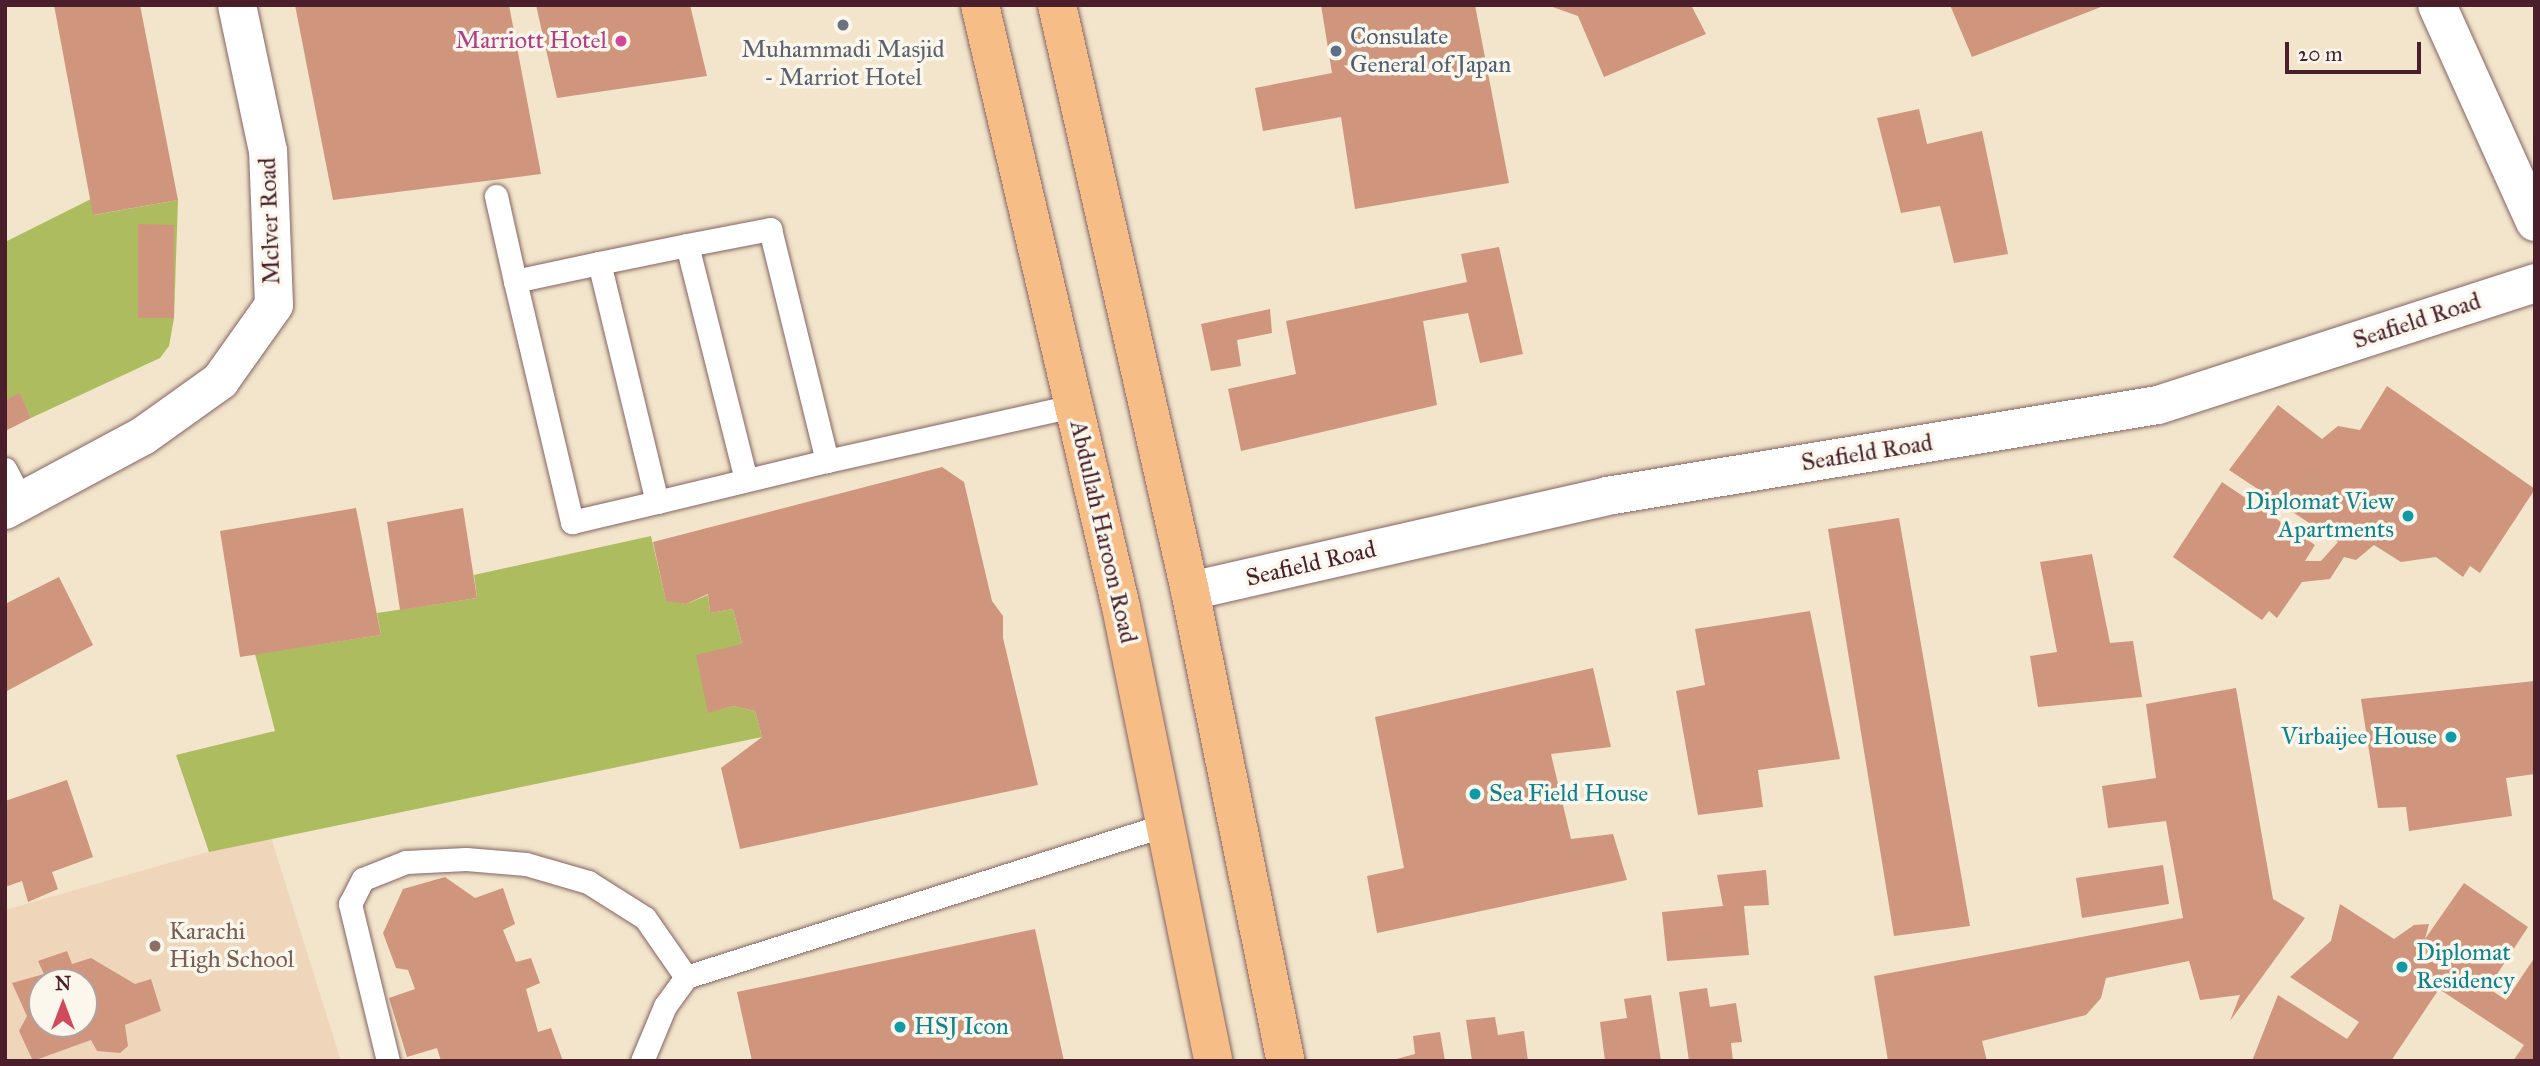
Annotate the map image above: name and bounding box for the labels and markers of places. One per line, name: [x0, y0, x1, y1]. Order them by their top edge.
marker: Muhammadi Masjid - Marriot Hotel: [835, 17, 851, 33]
place label: Consulate General of Japan: [1350, 23, 1511, 79]
place label: Marriott Hotel: [455, 27, 607, 55]
marker: Marriott Hotel: [613, 33, 629, 49]
place label: Muhammadi Masjid - Marriot Hotel: [741, 36, 945, 92]
marker: Consulate General of Japan: [1328, 43, 1344, 59]
place label: Diplomat View Apartments: [2245, 488, 2394, 544]
marker: Diplomat View Apartments: [2400, 508, 2416, 524]
place label: Virbaijee House: [2281, 723, 2437, 751]
marker: Virbaijee House: [2443, 729, 2459, 745]
place label: Sea Field House: [1489, 780, 1648, 808]
marker: Sea Field House: [1467, 786, 1483, 802]
place label: Karachi High School: [169, 918, 294, 974]
marker: Karachi High School: [147, 938, 163, 954]
place label: Diplomat Residency: [2416, 939, 2514, 995]
marker: Diplomat Residency: [2394, 959, 2410, 975]
place label: HSJ Icon: [914, 1013, 1009, 1041]
marker: HSJ Icon: [892, 1019, 908, 1035]

